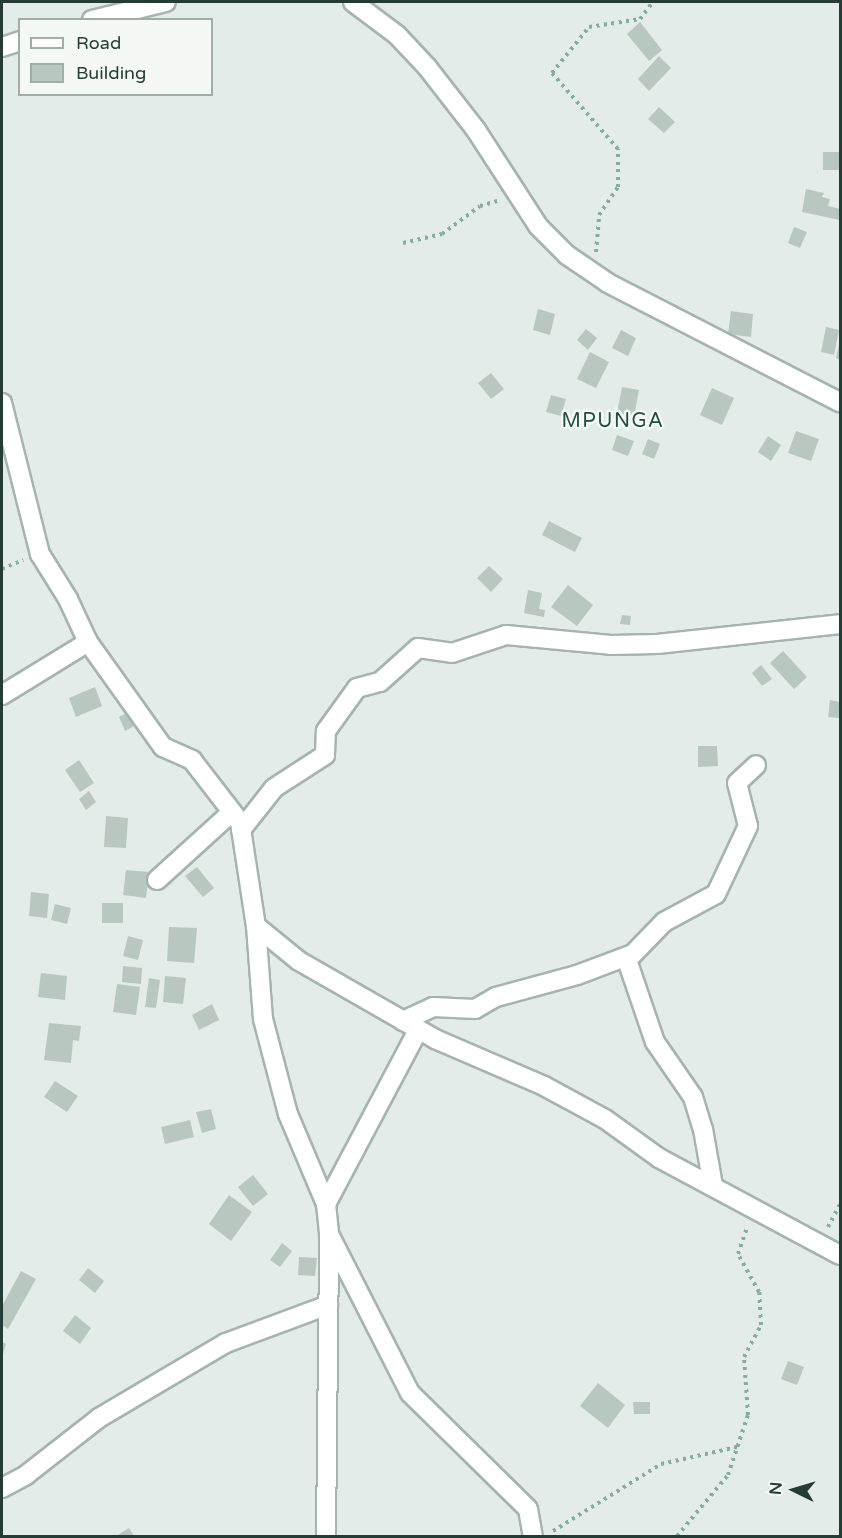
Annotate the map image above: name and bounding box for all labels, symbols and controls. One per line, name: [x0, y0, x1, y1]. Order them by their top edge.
legend: [18, 18, 213, 96]
text: Road: [76, 32, 121, 54]
text: Building: [76, 62, 146, 84]
district label: MPUNGA: [561, 409, 665, 433]
north arrow: [764, 1460, 824, 1520]
text: N: [766, 1481, 787, 1496]

